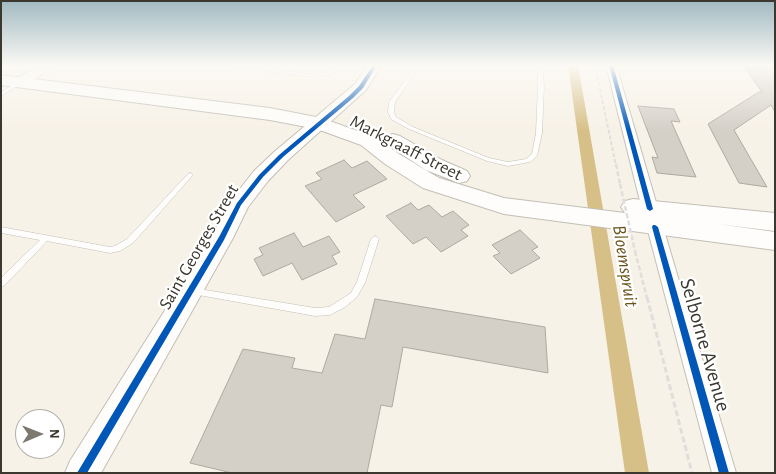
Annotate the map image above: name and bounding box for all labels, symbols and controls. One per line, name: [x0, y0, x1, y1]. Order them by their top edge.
street label: Markgraaff Street: [346, 110, 466, 186]
street label: Saint Georges Street: [154, 181, 244, 313]
water label: Bloemspruit: [607, 223, 643, 309]
street label: Selborne Avenue: [674, 276, 736, 414]
north arrow: [15, 409, 65, 459]
text: N: [47, 429, 61, 439]

